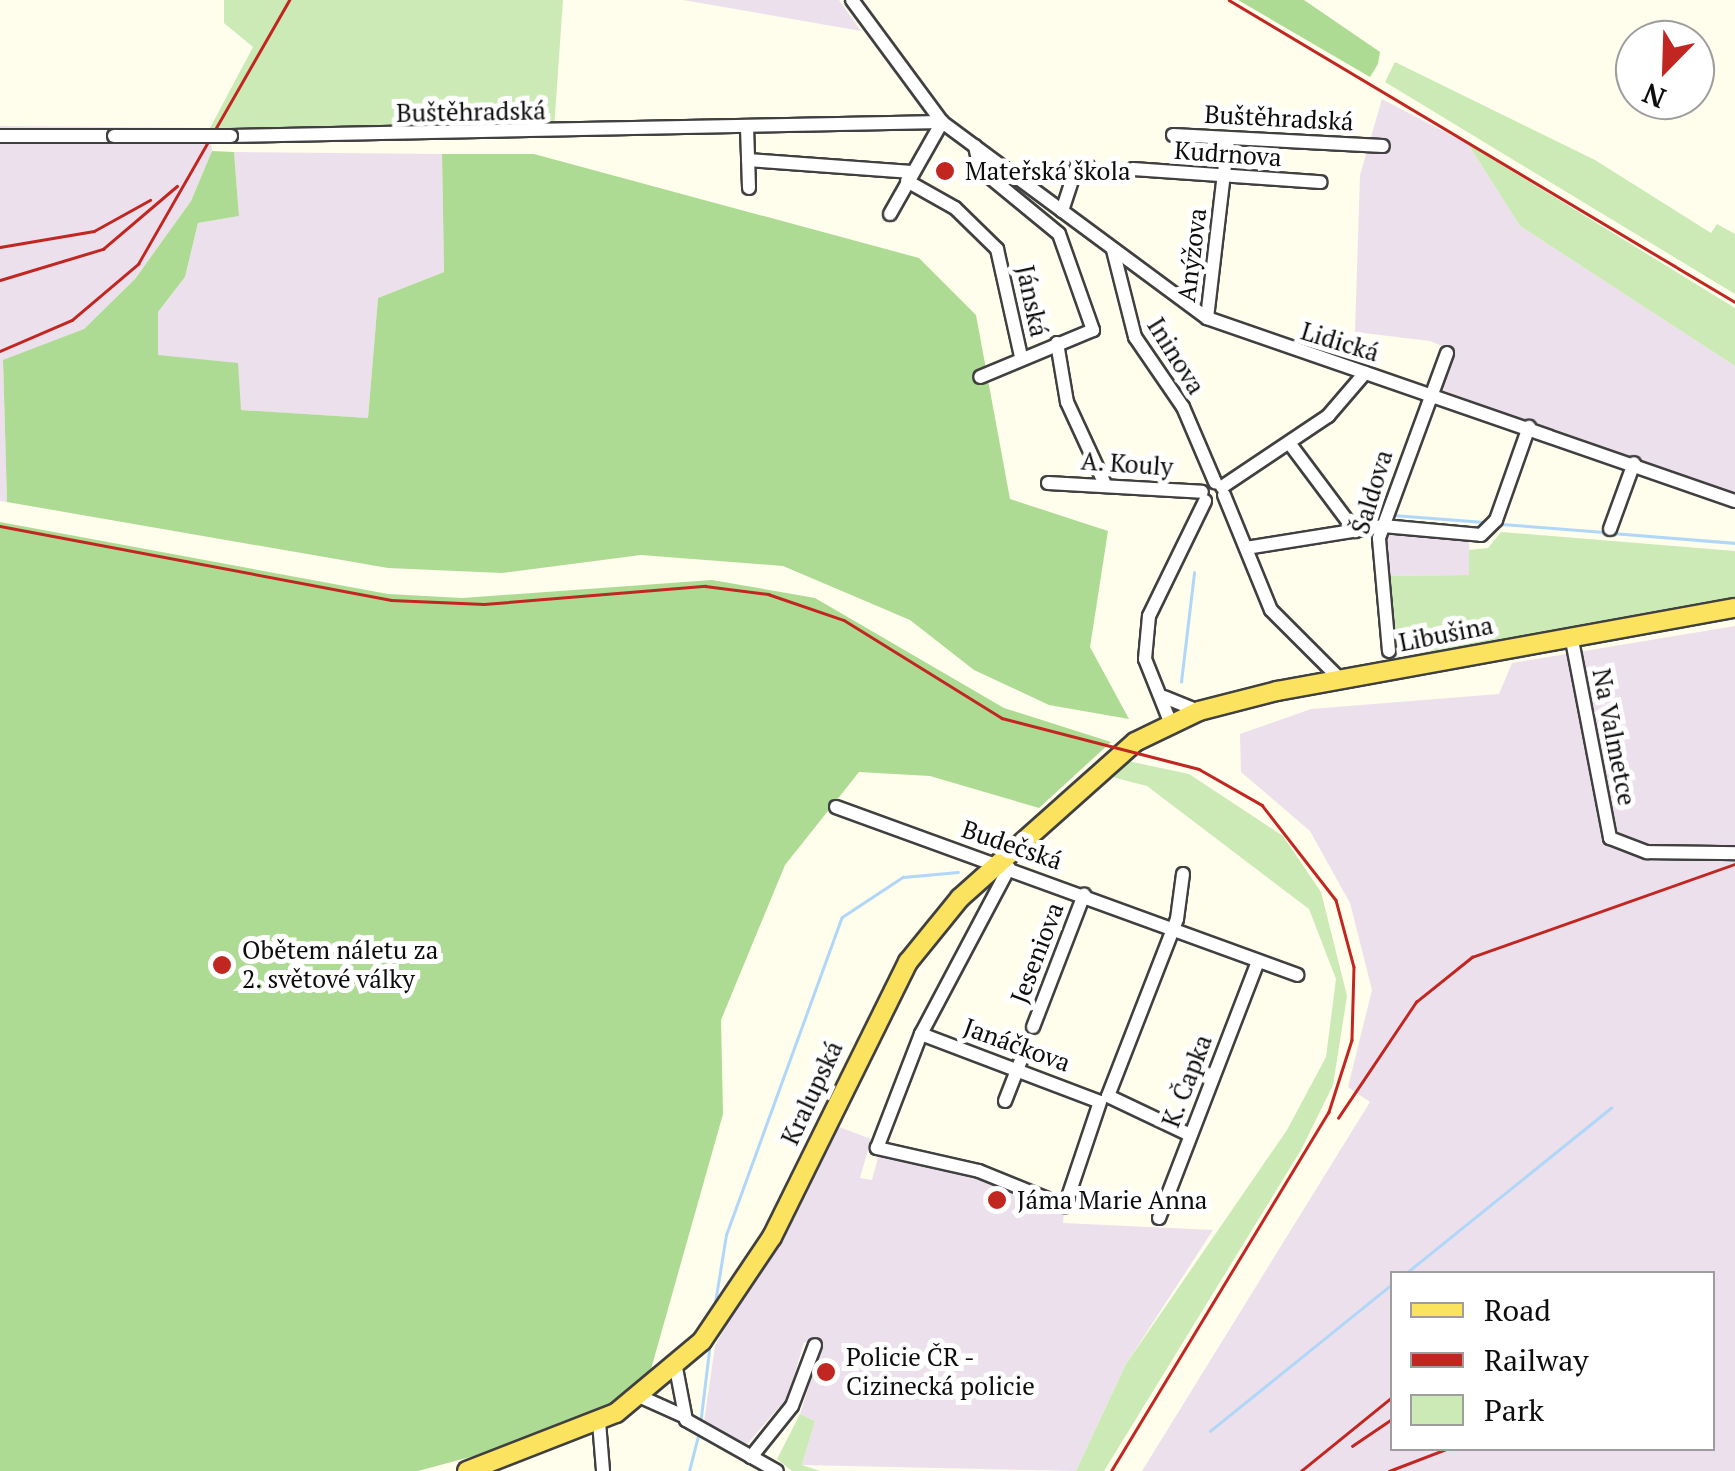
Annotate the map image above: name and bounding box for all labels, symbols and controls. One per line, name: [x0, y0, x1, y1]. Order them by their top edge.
north arrow: [1615, 20, 1715, 120]
text: N: [1637, 75, 1671, 117]
street label: Buštěhradská: [396, 96, 546, 128]
street label: Buštěhradská: [1204, 99, 1354, 137]
street label: Kudrnova: [1173, 135, 1283, 173]
place label: Mateřská škola: [965, 156, 1131, 186]
marker: Mateřská škola: [934, 160, 956, 182]
street label: Anýžova: [1171, 206, 1213, 304]
street label: Jánská: [1010, 262, 1054, 340]
street label: Ininova: [1141, 312, 1211, 400]
street label: Lidická: [1297, 316, 1383, 368]
street label: A. Kouly: [1079, 446, 1175, 482]
street label: Šaldova: [1345, 446, 1399, 538]
street label: Libušina: [1396, 610, 1496, 658]
street label: Na Valmetce: [1586, 666, 1642, 808]
street label: Budečská: [958, 814, 1066, 876]
street label: Jeseniova: [1004, 898, 1070, 1008]
place label: Obětem náletu za 2. světové války: [242, 936, 438, 995]
marker: Obětem náletu za 2. světové války: [211, 954, 233, 976]
street label: Janáčkova: [959, 1012, 1075, 1078]
street label: K. Čapka: [1156, 1030, 1218, 1132]
street label: Kralupská: [775, 1036, 849, 1150]
place label: Jáma Marie Anna: [1017, 1185, 1208, 1215]
marker: Jáma Marie Anna: [986, 1189, 1008, 1211]
legend: [1390, 1271, 1715, 1451]
text: Road: [1484, 1290, 1551, 1330]
text: Railway: [1484, 1340, 1588, 1380]
place label: Policie ČR - Cizinecká policie: [846, 1343, 1035, 1402]
marker: Policie ČR - Cizinecká policie: [815, 1361, 837, 1383]
text: Park: [1484, 1390, 1544, 1430]

